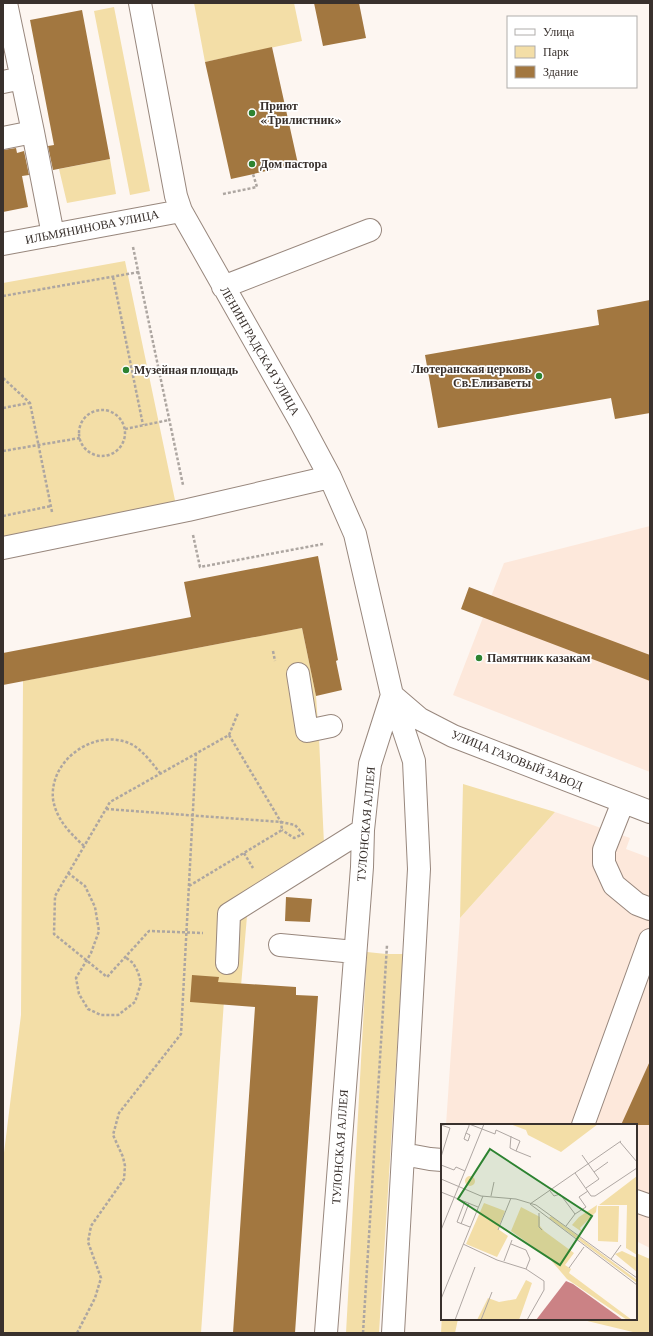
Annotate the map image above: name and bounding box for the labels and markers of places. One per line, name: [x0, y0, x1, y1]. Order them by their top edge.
place label: Приют «Трилистник»: [260, 99, 342, 127]
marker: Приют «Трилистник»: [247, 108, 257, 118]
place label: Дом пастора: [260, 157, 327, 171]
marker: Дом пастора: [247, 159, 257, 169]
place label: Лютеранская церковь Св.Елизаветы: [411, 362, 532, 390]
place label: Музейная площадь: [134, 363, 239, 377]
marker: Музейная площадь: [121, 365, 131, 375]
marker: Лютеранская церковь Св.Елизаветы: [534, 371, 544, 381]
place label: Памятник казакам: [487, 651, 590, 665]
marker: Памятник казакам: [474, 653, 484, 663]

